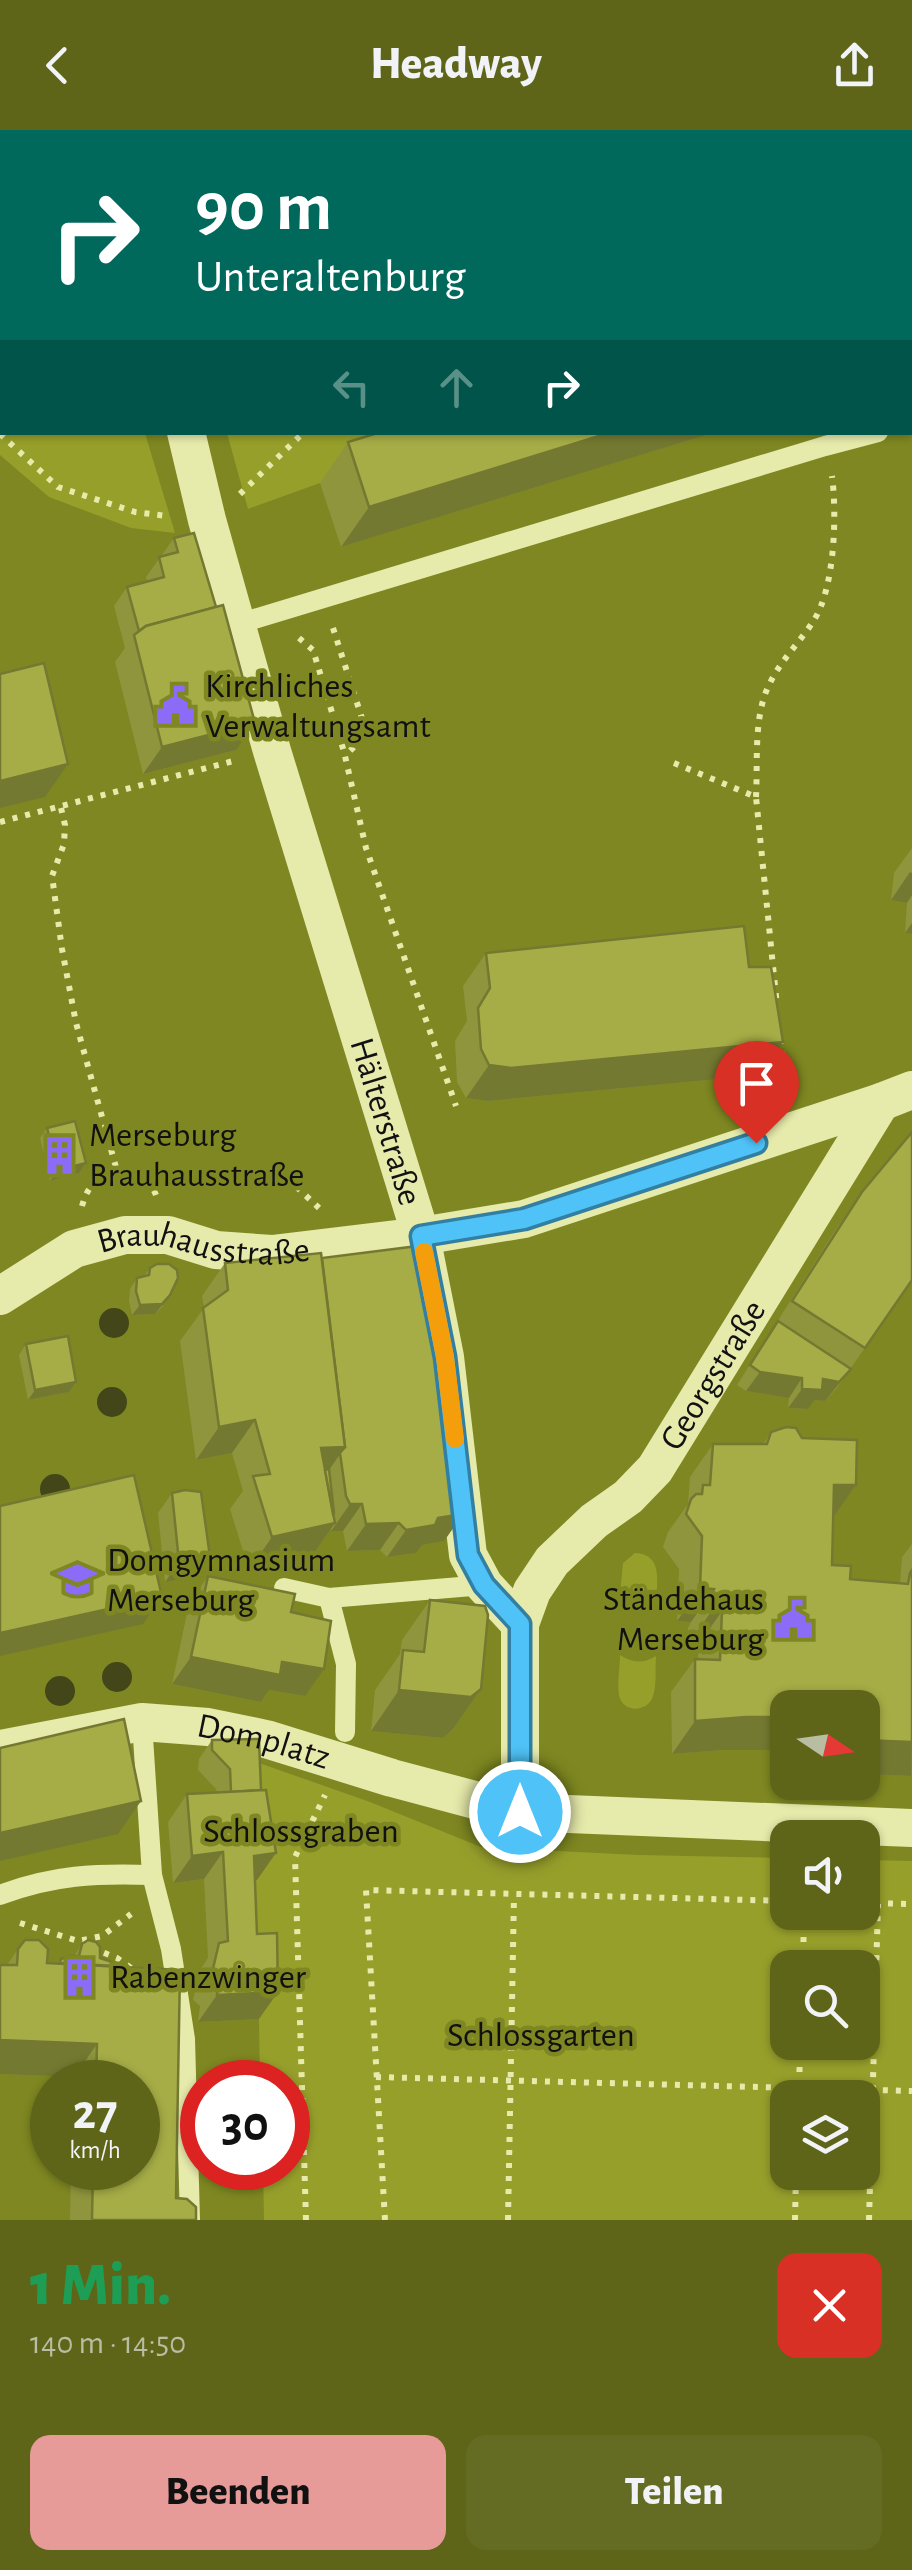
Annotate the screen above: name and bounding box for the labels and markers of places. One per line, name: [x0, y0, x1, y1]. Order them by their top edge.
place label: Kirchliches Verwaltungsamt: [205, 669, 431, 744]
public building icon: Kirchliches Verwaltungsamt: [154, 685, 196, 727]
pin: [714, 1041, 799, 1144]
place label: Merseburg Brauhausstraße: [89, 1118, 304, 1193]
building icon: Merseburg Brauhausstraße: [38, 1134, 80, 1176]
place label: Domgymnasium Merseburg: [107, 1543, 335, 1618]
school or university icon: Domgymnasium Merseburg: [56, 1559, 98, 1601]
place label: Ständehaus Merseburg: [603, 1582, 764, 1657]
public building icon: Ständehaus Merseburg: [773, 1598, 815, 1640]
building icon: Rabenzwinger: [59, 1956, 101, 1998]
place label: Rabenzwinger: [110, 1960, 307, 1995]

